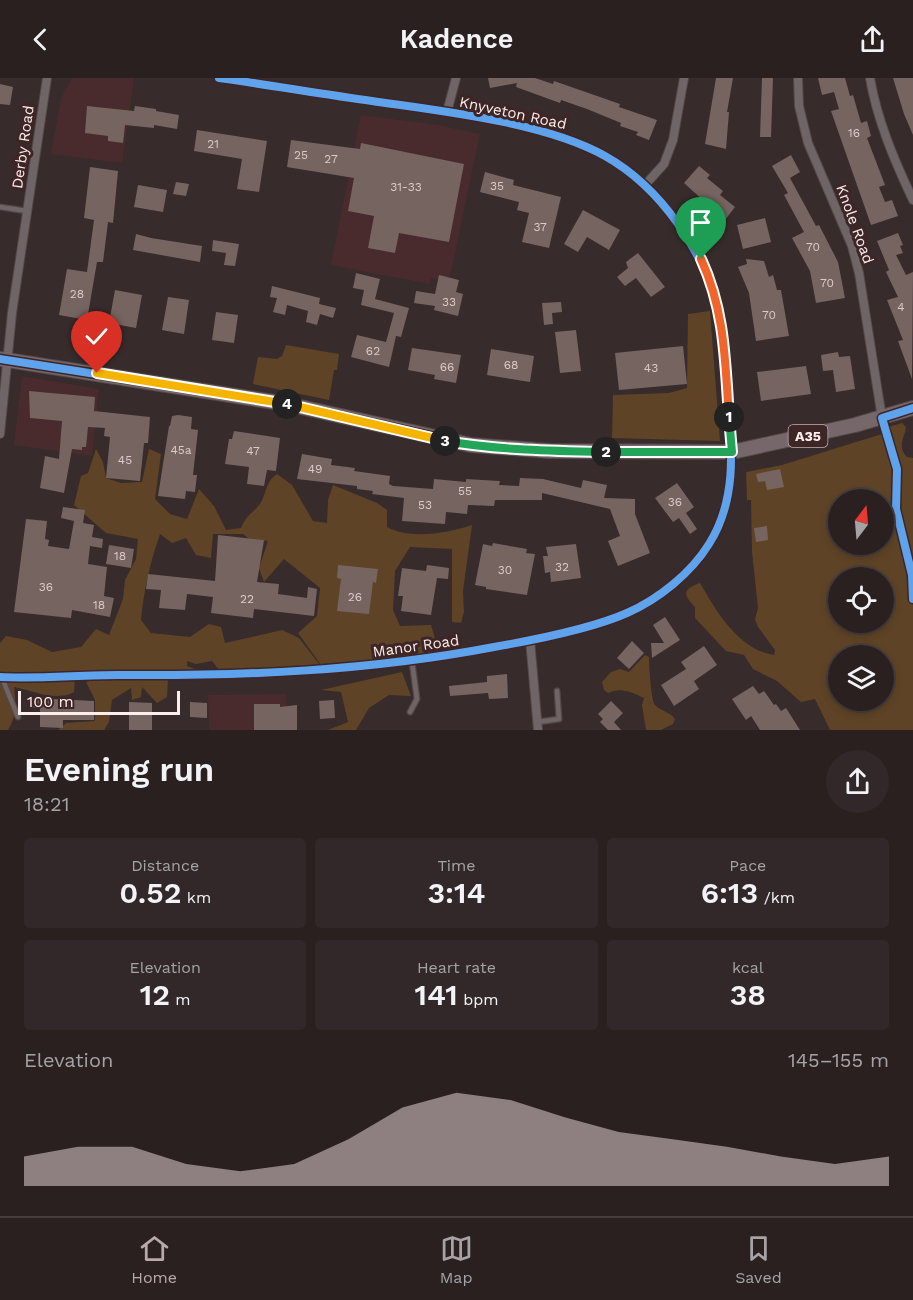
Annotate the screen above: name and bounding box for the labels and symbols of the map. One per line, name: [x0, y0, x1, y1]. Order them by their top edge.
street label: Knyveton Road: [458, 93, 568, 133]
street label: Derby Road: [8, 104, 38, 190]
house number: 16: [848, 126, 860, 140]
house number: 21: [207, 137, 219, 151]
house number: 25: [294, 148, 308, 162]
house number: 27: [324, 152, 338, 166]
house number: 35: [490, 179, 504, 193]
house number: 31-33: [390, 180, 422, 194]
street label: Knole Road: [832, 182, 878, 266]
pin: [675, 197, 726, 259]
house number: 37: [533, 220, 547, 234]
house number: 70: [806, 240, 820, 254]
house number: 70: [820, 276, 834, 290]
house number: 28: [70, 287, 84, 301]
house number: 33: [442, 295, 456, 309]
house number: 4: [897, 300, 905, 314]
house number: 70: [762, 308, 776, 322]
pin: [71, 311, 122, 373]
house number: 62: [366, 344, 380, 358]
house number: 68: [504, 358, 518, 372]
house number: 66: [440, 360, 454, 374]
house number: 43: [644, 361, 658, 375]
pin: 4: [272, 389, 302, 419]
pin: 1: [714, 402, 744, 432]
road number: A35: [788, 425, 828, 447]
pin: 3: [430, 426, 460, 456]
pin: 2: [591, 437, 621, 467]
house number: 45a: [170, 443, 192, 457]
house number: 47: [246, 444, 260, 458]
house number: 45: [118, 453, 132, 467]
house number: 49: [308, 462, 322, 476]
house number: 55: [458, 484, 472, 498]
north arrow: [828, 489, 894, 555]
house number: 36: [668, 495, 682, 509]
house number: 53: [418, 498, 432, 512]
house number: 18: [114, 549, 126, 563]
house number: 32: [555, 560, 569, 574]
house number: 30: [498, 563, 512, 577]
house number: 36: [39, 580, 53, 594]
house number: 26: [348, 590, 362, 604]
house number: 22: [240, 592, 254, 606]
house number: 18: [93, 598, 105, 612]
street label: Manor Road: [372, 631, 460, 661]
scale bar: [18, 688, 180, 716]

